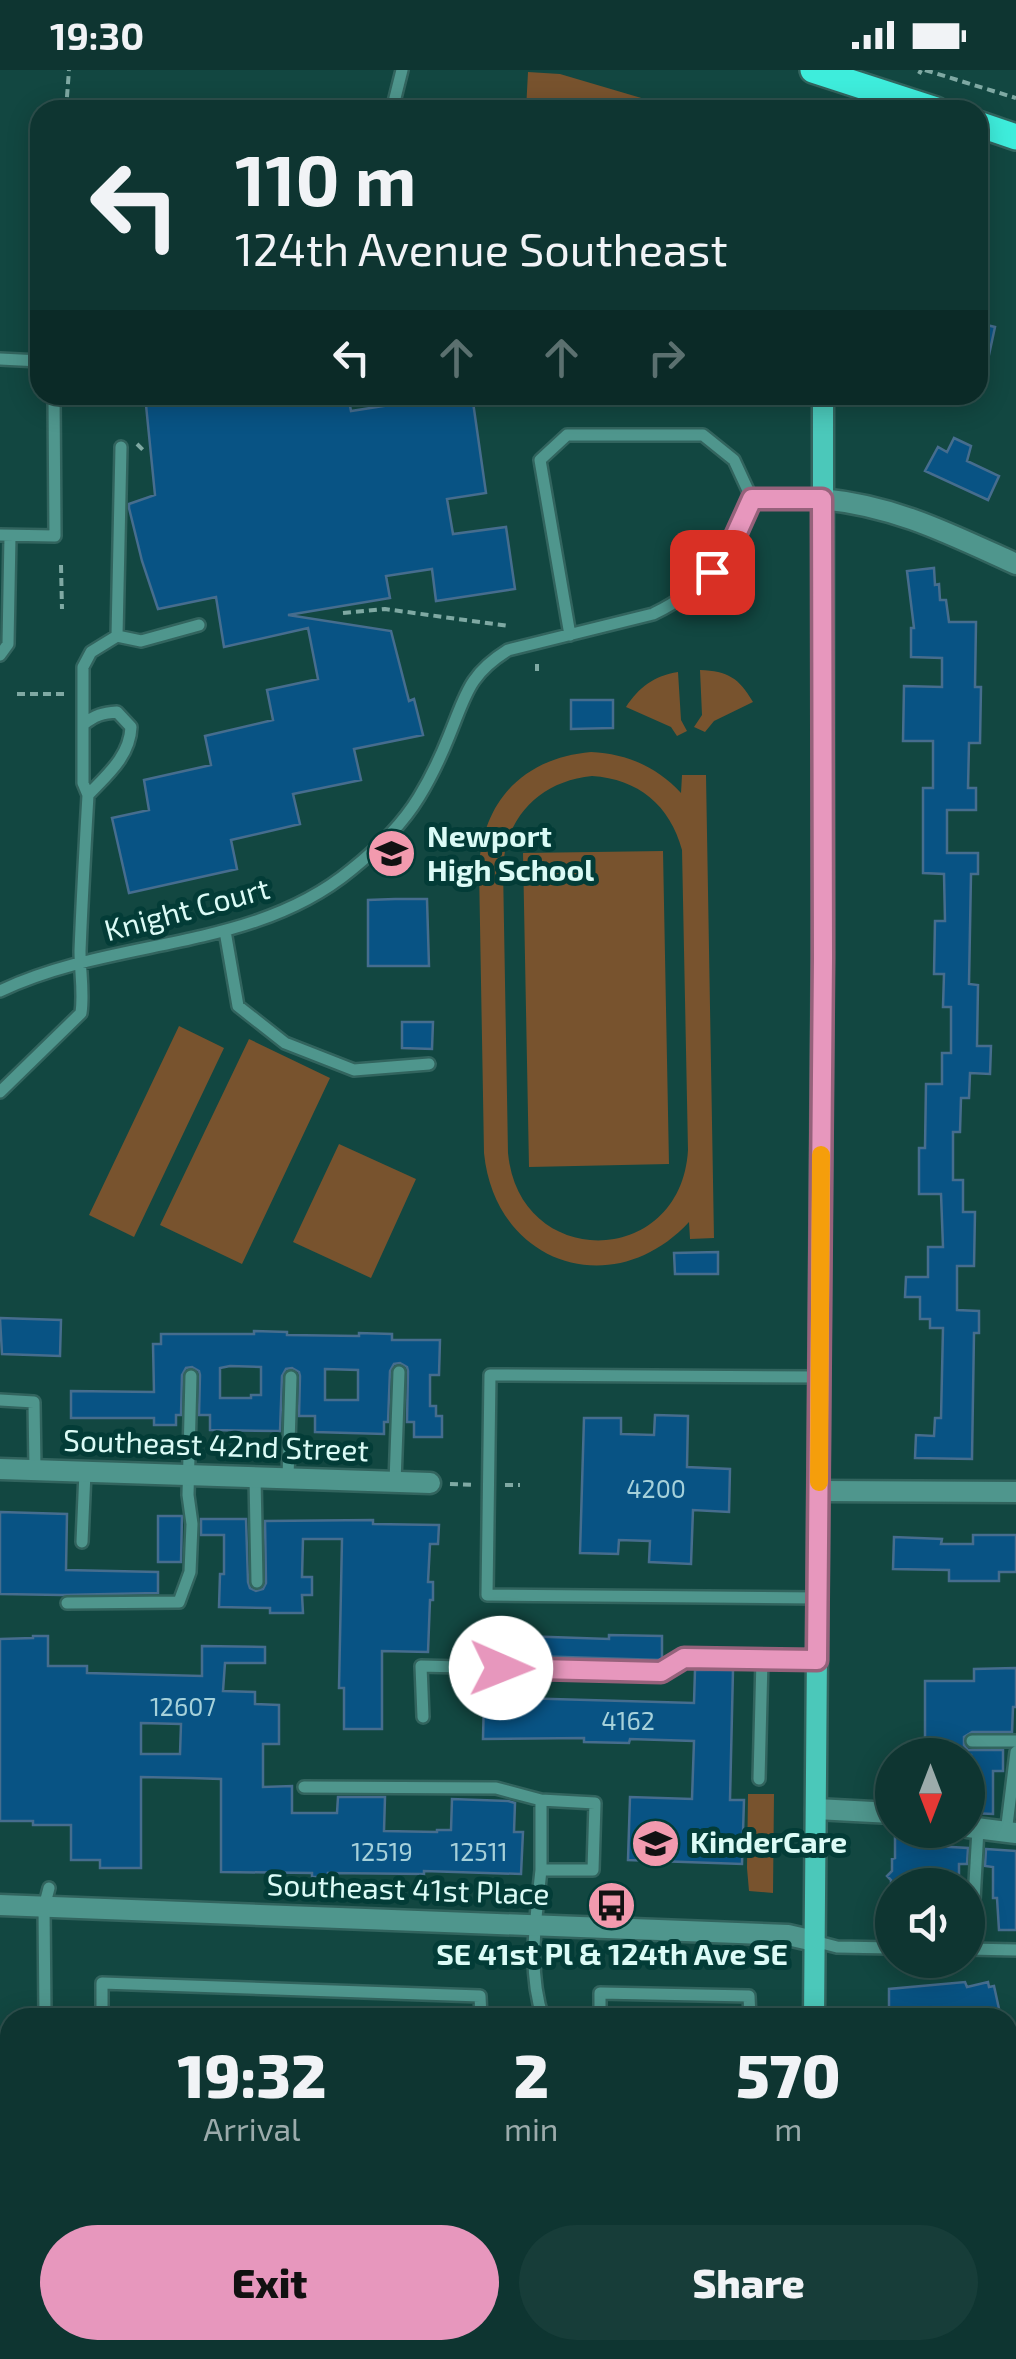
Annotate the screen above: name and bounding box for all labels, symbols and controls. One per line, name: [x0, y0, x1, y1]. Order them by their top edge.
text: 19:30: [50, 12, 144, 58]
text: 110 m: [235, 136, 416, 220]
icon: left: [70, 140, 200, 270]
text: 124th Avenue Southeast: [235, 221, 728, 275]
icon: left: [324, 330, 379, 385]
icon: ahead: [429, 330, 484, 385]
icon: ahead: [534, 330, 589, 385]
icon: right: [639, 330, 694, 385]
pin: [670, 530, 755, 615]
icon: arrive: [685, 545, 740, 600]
place label: Newport High School: [427, 817, 594, 887]
school or university icon: Newport High School: [366, 828, 418, 880]
street label: Knight Court: [100, 869, 273, 947]
street label: Southeast 42nd Street: [63, 1421, 369, 1467]
house number: 4200: [626, 1473, 686, 1503]
position arrow: [449, 1616, 553, 1720]
house number: 12607: [150, 1691, 216, 1721]
house number: 4162: [601, 1705, 655, 1735]
north arrow: [875, 1738, 985, 1848]
map controls: [875, 1738, 985, 1978]
school or university icon: KinderCare: [629, 1817, 681, 1869]
place label: KinderCare: [690, 1823, 847, 1859]
house number: 12519: [351, 1836, 413, 1866]
house number: 12511: [450, 1836, 508, 1866]
street label: Southeast 41st Place: [266, 1865, 550, 1911]
button: sound: [875, 1868, 985, 1978]
bus stop icon: SE 41st Pl & 124th Ave SE: [586, 1880, 638, 1932]
place label: SE 41st Pl & 124th Ave SE: [436, 1935, 788, 1971]
text: 19:32: [177, 2038, 326, 2110]
text: 2: [513, 2038, 549, 2110]
text: 570: [736, 2038, 841, 2110]
text: Arrival: [203, 2109, 301, 2147]
text: min: [504, 2109, 558, 2147]
text: m: [774, 2109, 802, 2147]
button: Exit: [40, 2225, 499, 2340]
button: Share: [519, 2225, 978, 2340]

